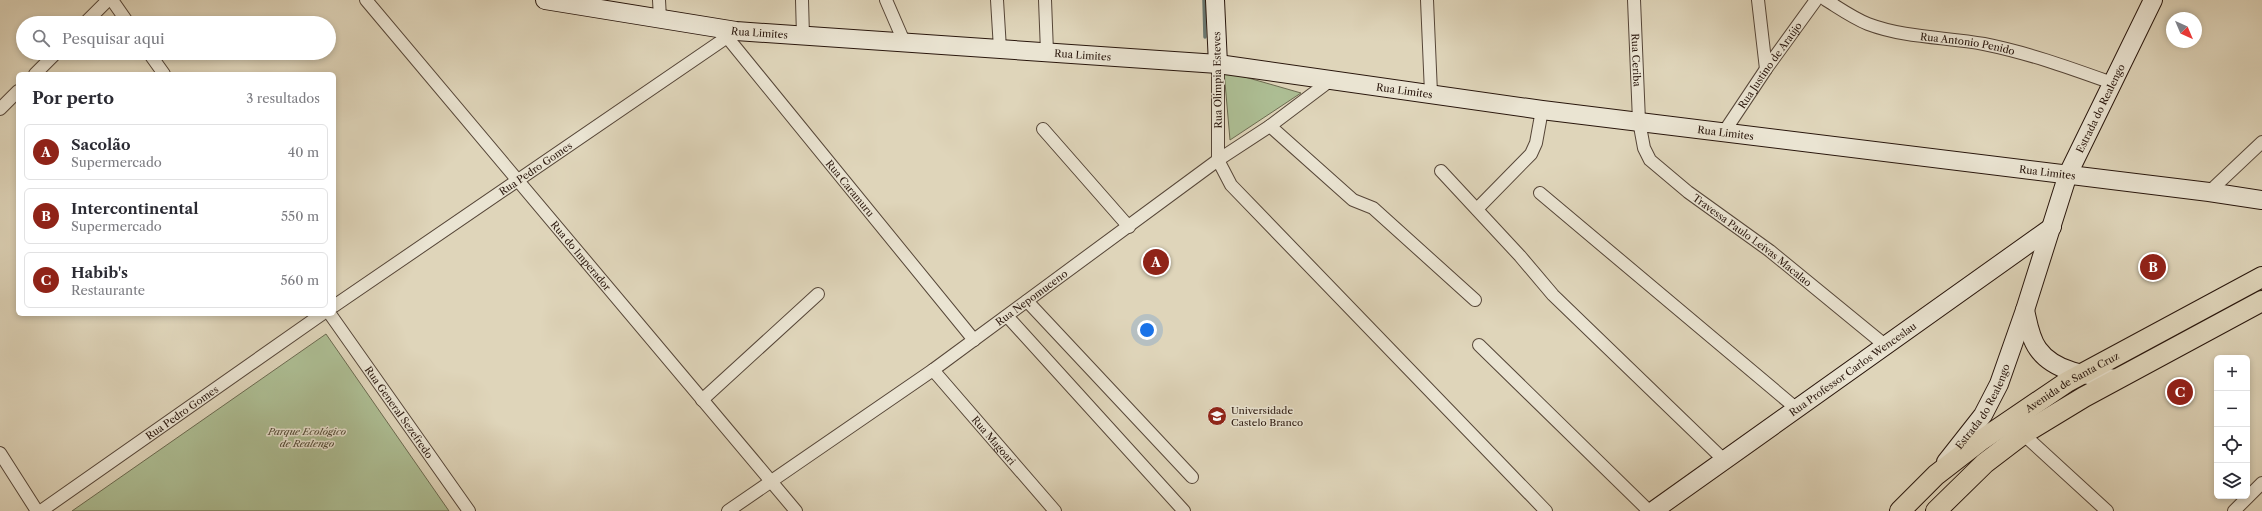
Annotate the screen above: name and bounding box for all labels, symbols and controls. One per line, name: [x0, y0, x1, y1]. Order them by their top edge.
north arrow: [2166, 12, 2202, 48]
search box: [16, 16, 336, 60]
street label: Rua Justino de Araújo: [1735, 20, 1805, 111]
street label: Rua Limites: [730, 24, 788, 42]
icon: search: [30, 27, 52, 49]
text: Pesquisar aqui: [62, 29, 165, 48]
street label: Rua Antonio Penido: [1919, 30, 2016, 58]
street label: Rua Olímpia Esteves: [1210, 31, 1225, 129]
street label: Rua Ceriba: [1628, 33, 1644, 88]
street label: Rua Limites: [1054, 47, 1111, 64]
street label: Estrada do Realengo: [2073, 62, 2128, 155]
street label: Rua Limites: [1375, 81, 1433, 101]
text: Por perto: [32, 88, 114, 108]
text: 3 resultados: [246, 90, 320, 106]
street label: Rua Limites: [1697, 123, 1755, 143]
text: Sacolão: [71, 135, 131, 154]
street label: Rua Pedro Gomes: [497, 139, 575, 198]
text: A: [41, 144, 51, 160]
text: 40 m: [288, 144, 319, 160]
text: Supermercado: [71, 154, 162, 170]
street label: Rua Caramuru: [823, 157, 877, 220]
street label: Rua Limites: [2018, 163, 2076, 183]
street label: Travessa Paulo Leivas Macalao: [1690, 191, 1814, 290]
text: Intercontinental: [71, 199, 199, 218]
text: B: [41, 208, 51, 224]
text: 550 m: [281, 208, 319, 224]
text: Supermercado: [71, 218, 162, 234]
street label: Rua do Imperador: [548, 218, 614, 294]
pin: A: [1143, 247, 1169, 277]
pin: B: [2140, 252, 2166, 282]
text: Habib's: [71, 263, 128, 282]
street label: Rua Nepomuceno: [993, 267, 1070, 329]
text: C: [41, 272, 51, 288]
text: 560 m: [281, 272, 319, 288]
text: Restaurante: [71, 282, 145, 298]
your location: [1137, 320, 1157, 340]
street label: Rua Professor Carlos Wenceslau: [1787, 320, 1919, 419]
street label: Avenida de Santa Cruz: [2022, 349, 2121, 416]
map controls: [2214, 355, 2250, 499]
button: +: [2214, 355, 2250, 391]
street label: Estrada do Realengo: [1953, 362, 2013, 452]
street label: Rua General Sezefredo: [362, 364, 436, 461]
pin: C: [2167, 377, 2193, 407]
street label: Rua Pedro Gomes: [143, 383, 221, 443]
button: −: [2214, 391, 2250, 427]
place label: Universidade Castelo Branco: [1231, 404, 1303, 429]
school or university icon: Universidade Castelo Branco: [1206, 405, 1228, 427]
street label: Rua Magoari: [969, 414, 1018, 468]
park label: Parque Ecológico de Realengo: [267, 425, 347, 450]
button: locate: [2214, 427, 2250, 463]
button: layers: [2214, 463, 2250, 499]

